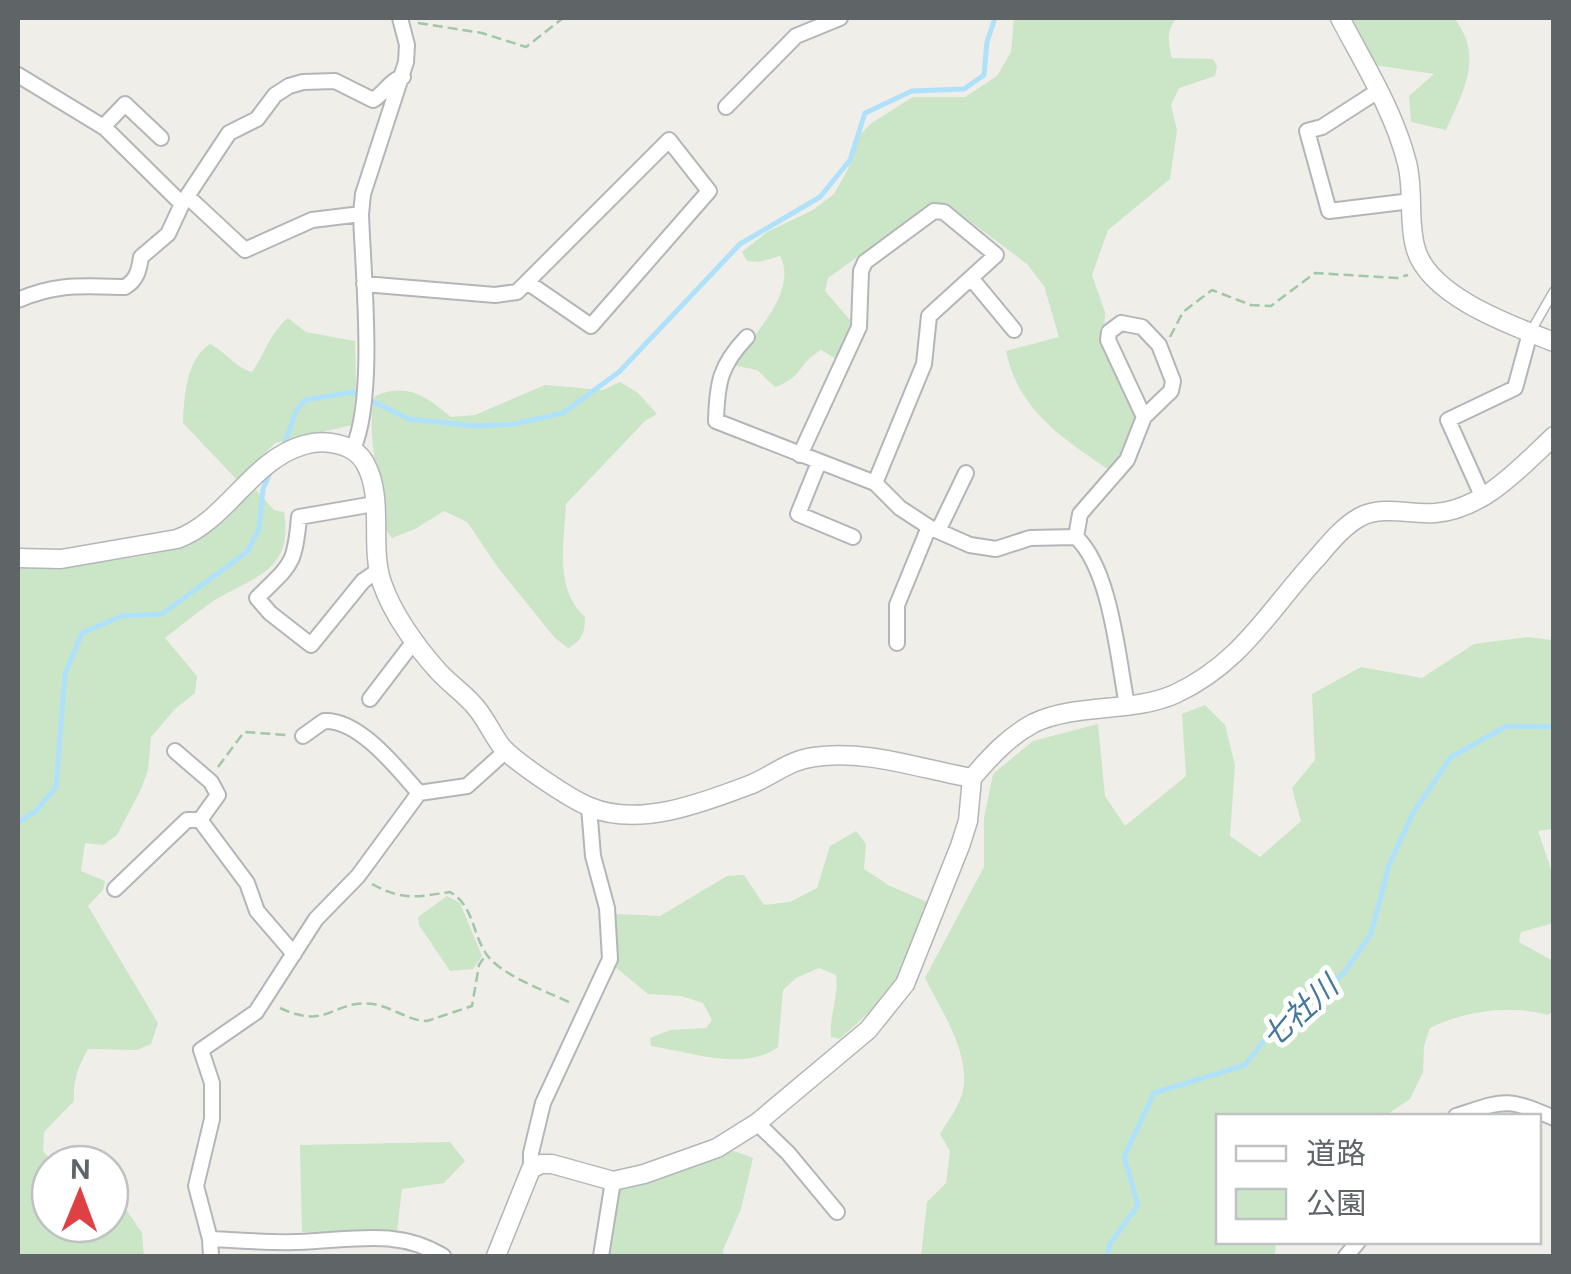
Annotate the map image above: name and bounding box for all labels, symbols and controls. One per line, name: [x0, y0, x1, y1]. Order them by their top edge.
water label: 七社川: [1253, 965, 1348, 1056]
legend: [1216, 1114, 1541, 1244]
text: 道路: [1306, 1134, 1366, 1173]
north arrow: [30, 1144, 130, 1244]
text: N: [70, 1151, 91, 1188]
text: 公園: [1306, 1184, 1366, 1223]

